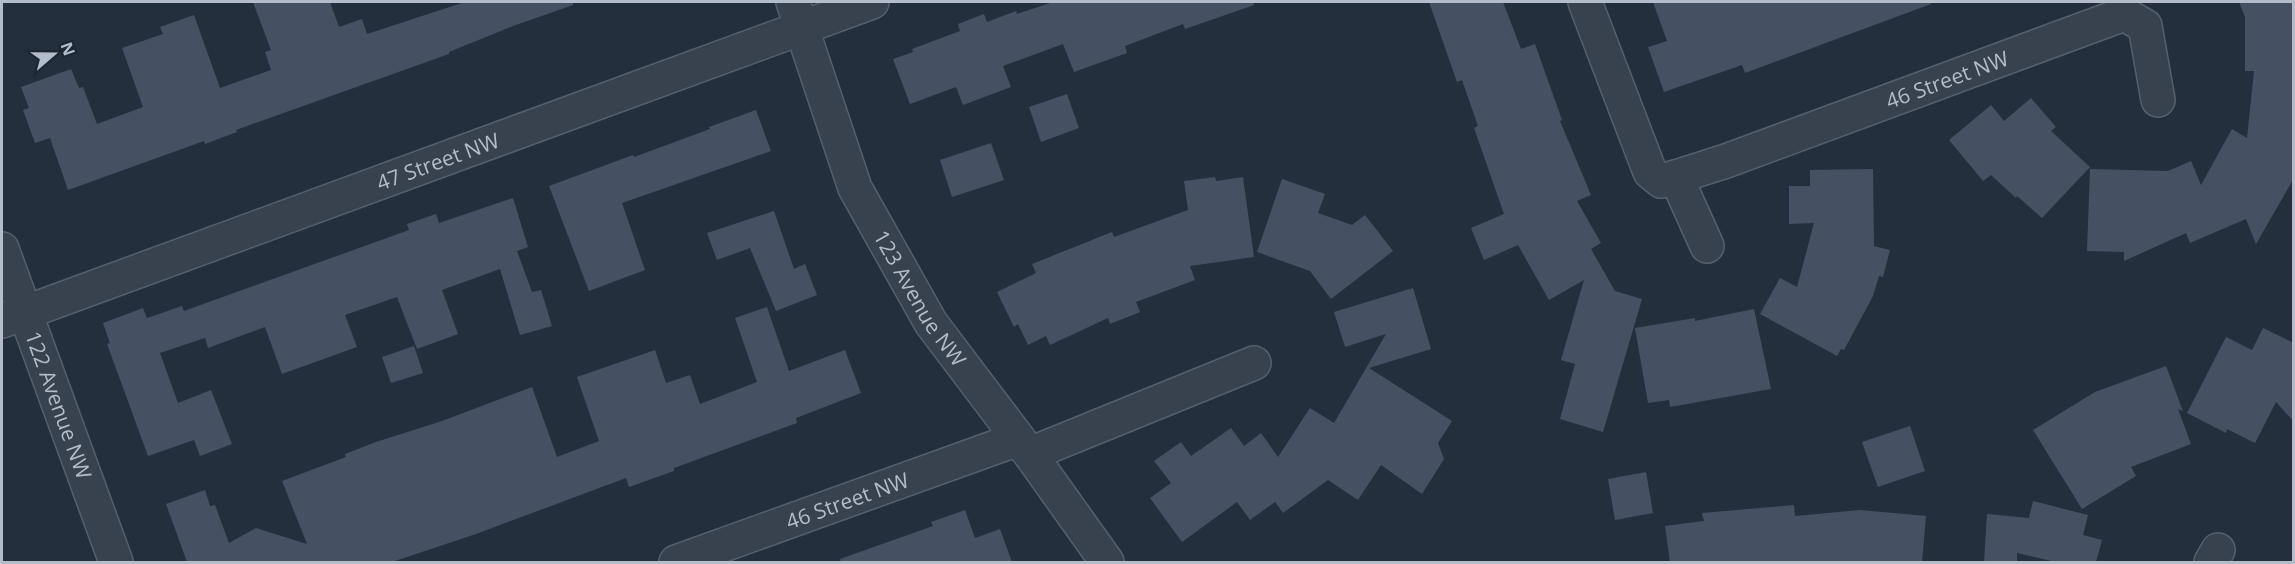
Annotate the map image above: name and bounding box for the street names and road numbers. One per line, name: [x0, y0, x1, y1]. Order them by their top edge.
street label: 46 Street NW: [1882, 44, 2013, 115]
street label: 47 Street NW: [372, 126, 504, 197]
street label: 123 Avenue NW: [867, 225, 973, 372]
street label: 122 Avenue NW: [19, 327, 99, 483]
street label: 46 Street NW: [782, 465, 913, 535]

